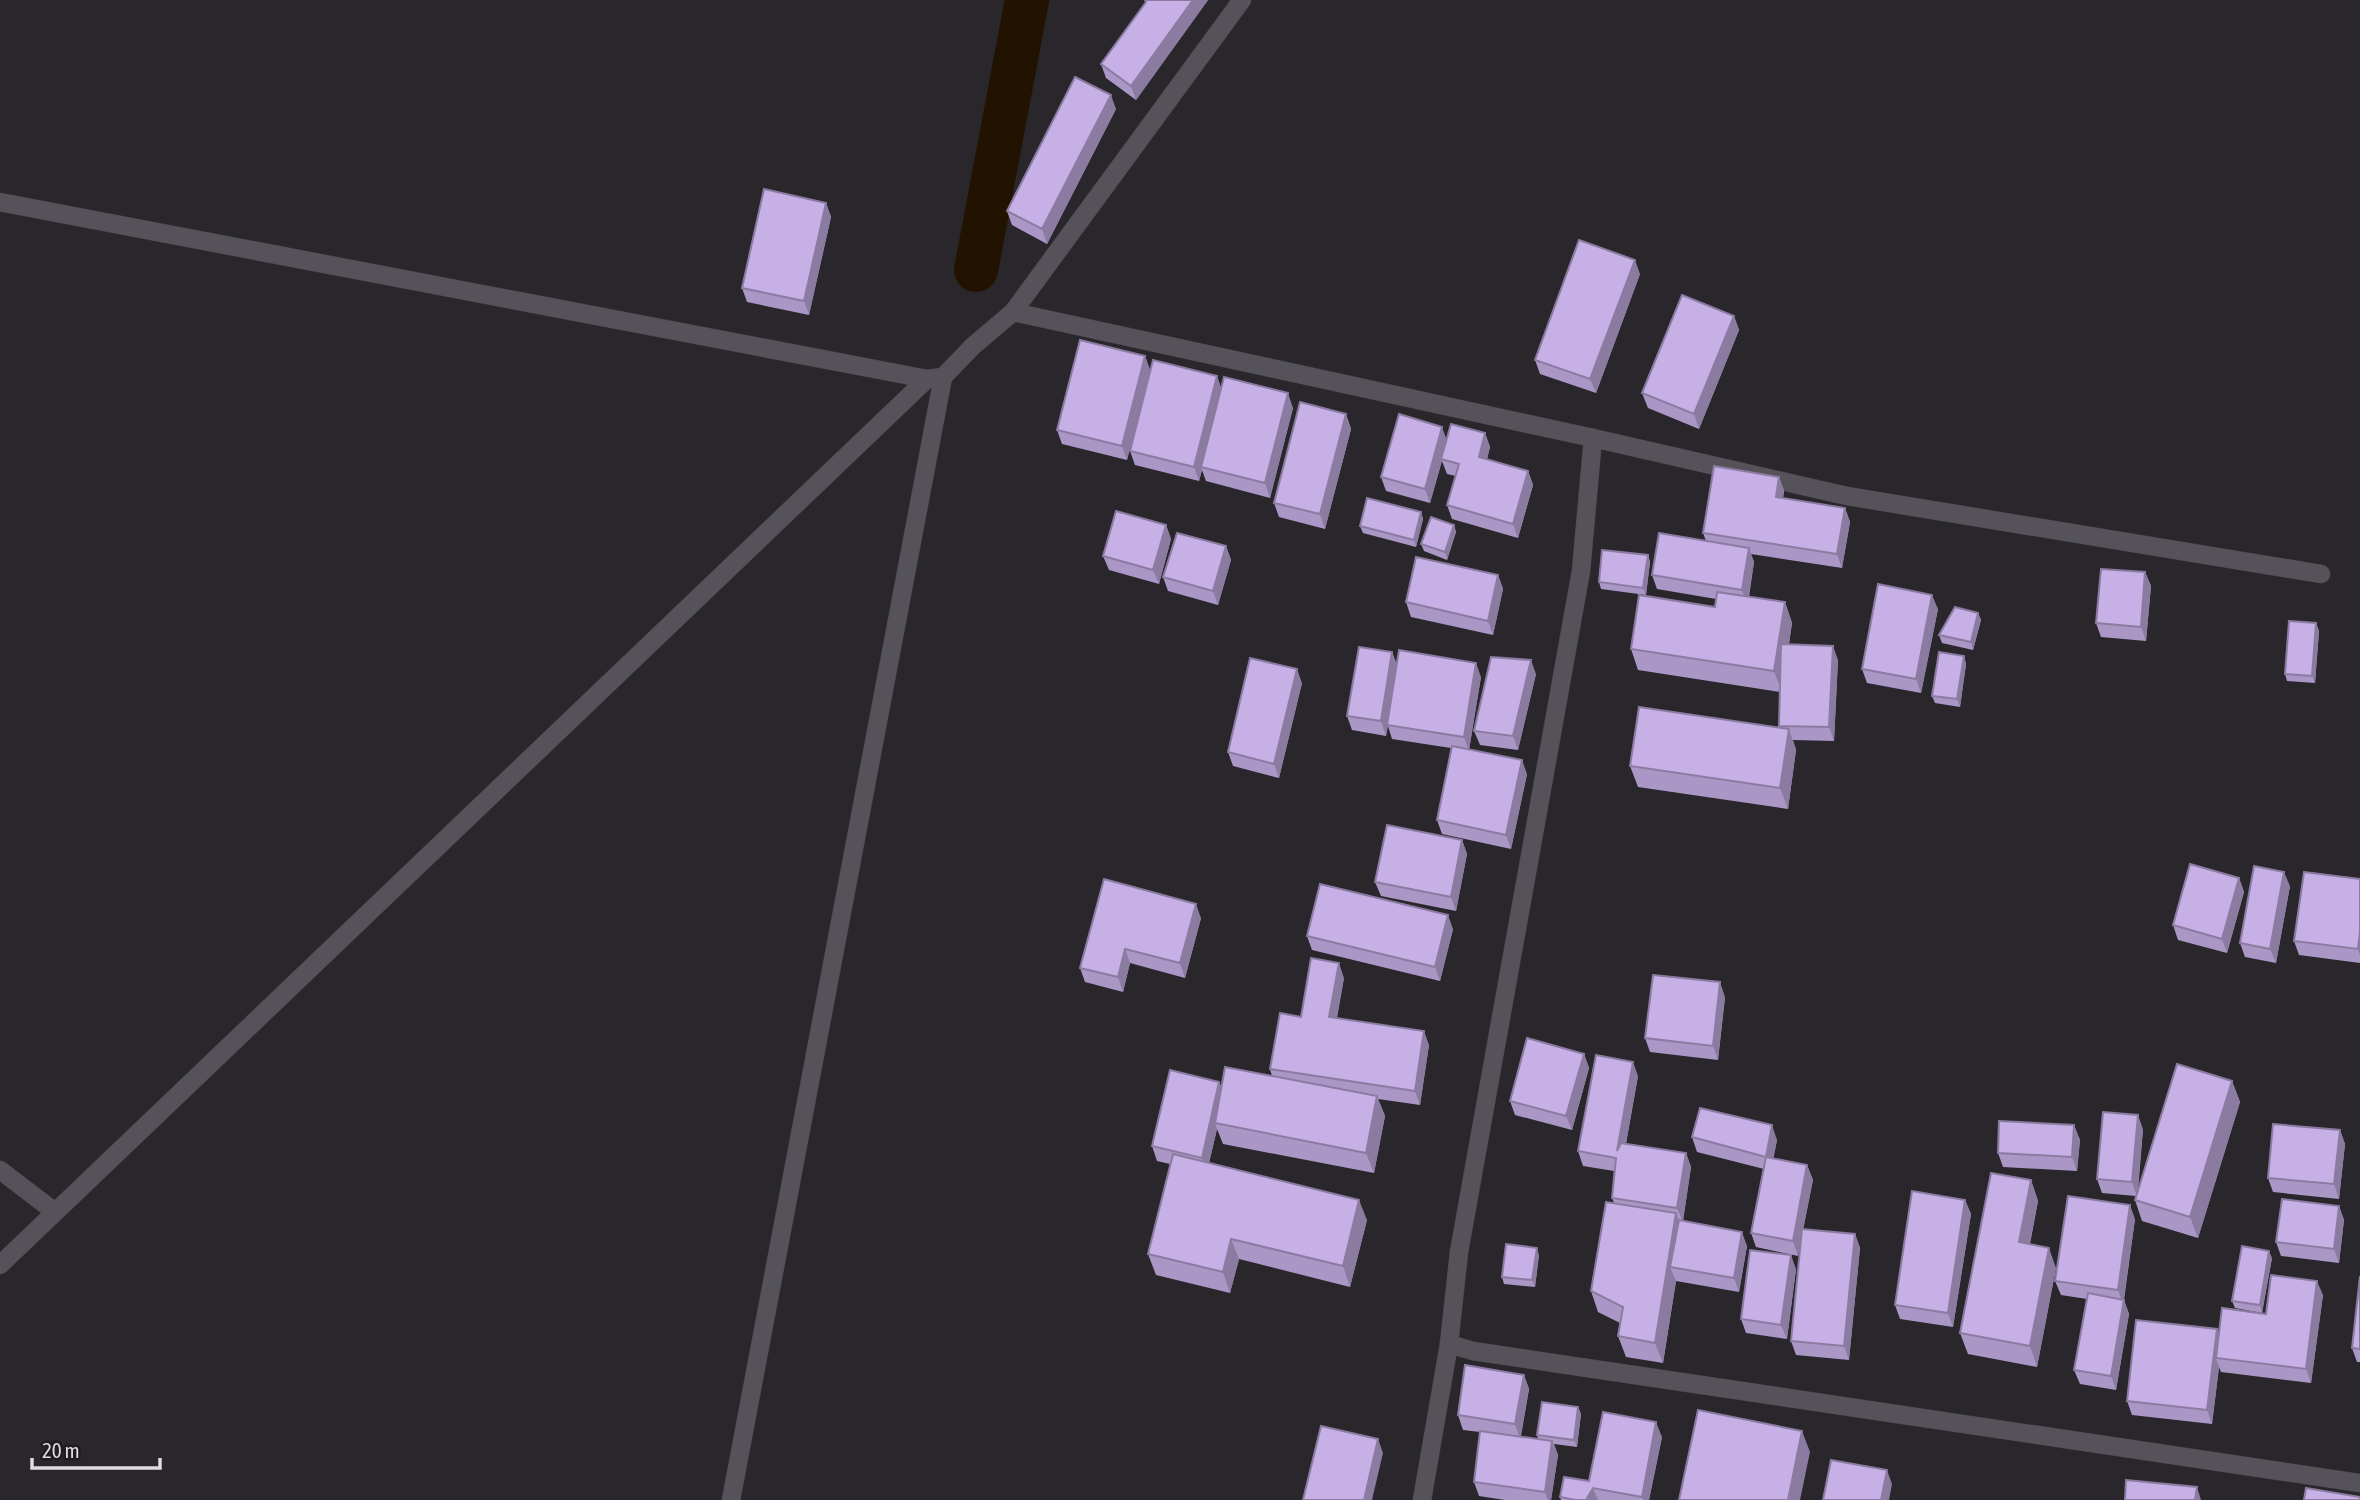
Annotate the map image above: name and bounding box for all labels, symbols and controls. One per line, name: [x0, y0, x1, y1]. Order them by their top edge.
scale bar: [32, 1426, 159, 1470]
text: 20 m: [42, 1438, 80, 1462]

